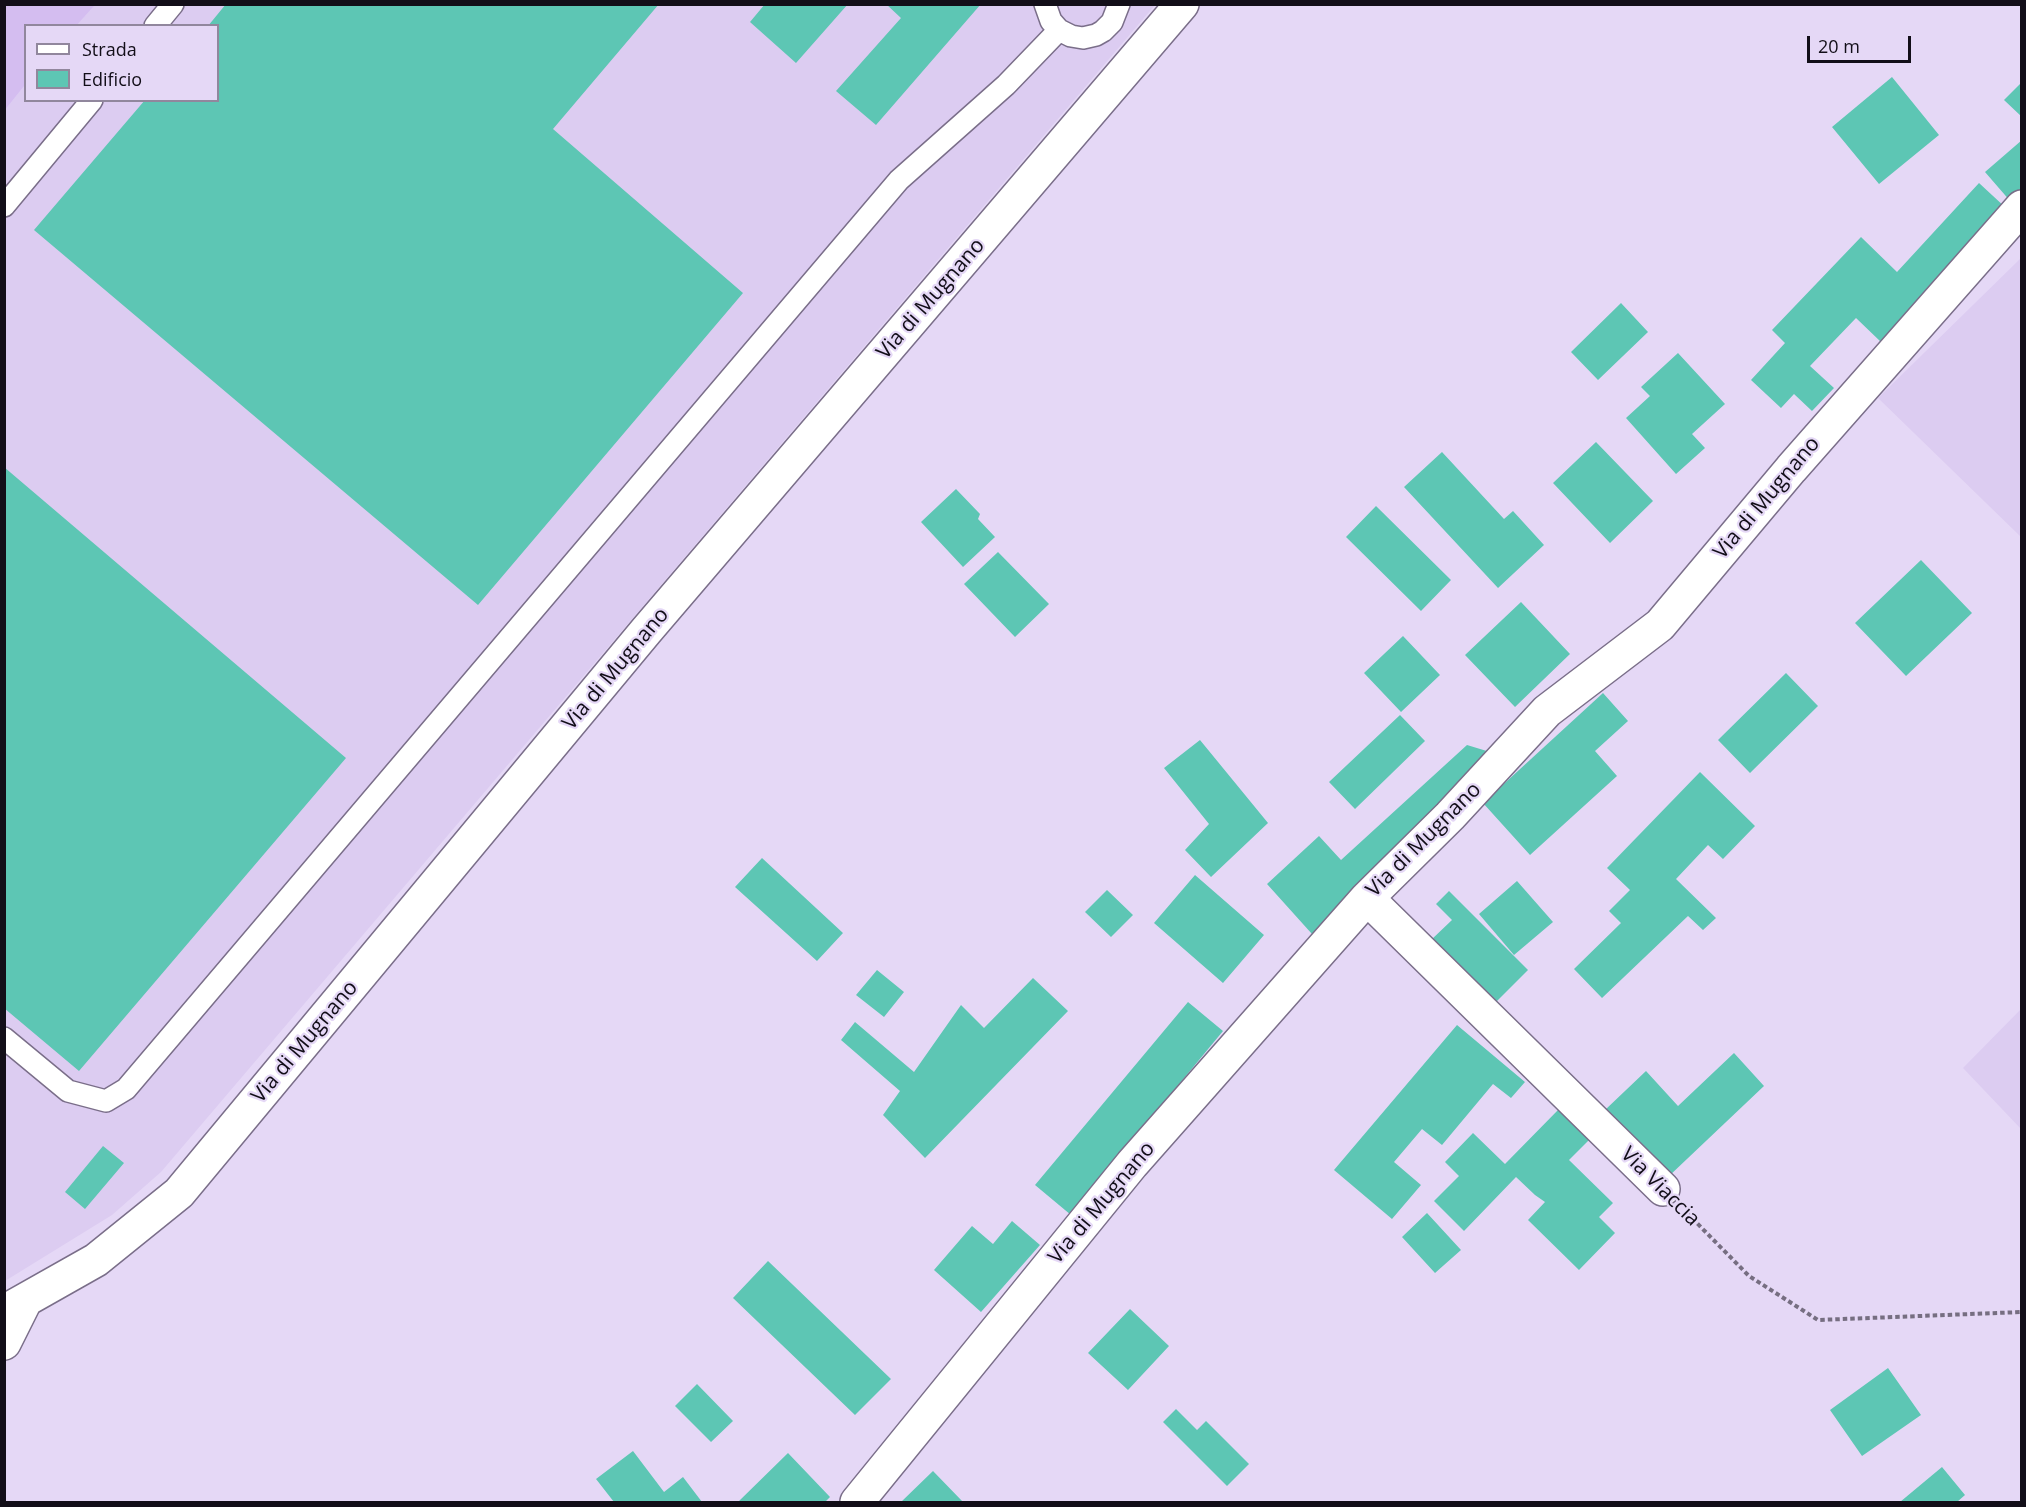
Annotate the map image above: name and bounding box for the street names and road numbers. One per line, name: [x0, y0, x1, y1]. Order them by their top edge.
street label: Via di Mugnano: [872, 233, 990, 365]
street label: Via di Mugnano: [1709, 432, 1825, 564]
street label: Via di Mugnano: [558, 603, 674, 735]
street label: Via di Mugnano: [1361, 777, 1487, 903]
street label: Via di Mugnano: [247, 976, 363, 1108]
street label: Via di Mugnano: [1044, 1137, 1160, 1269]
street label: Via Viaccia: [1615, 1142, 1705, 1232]

